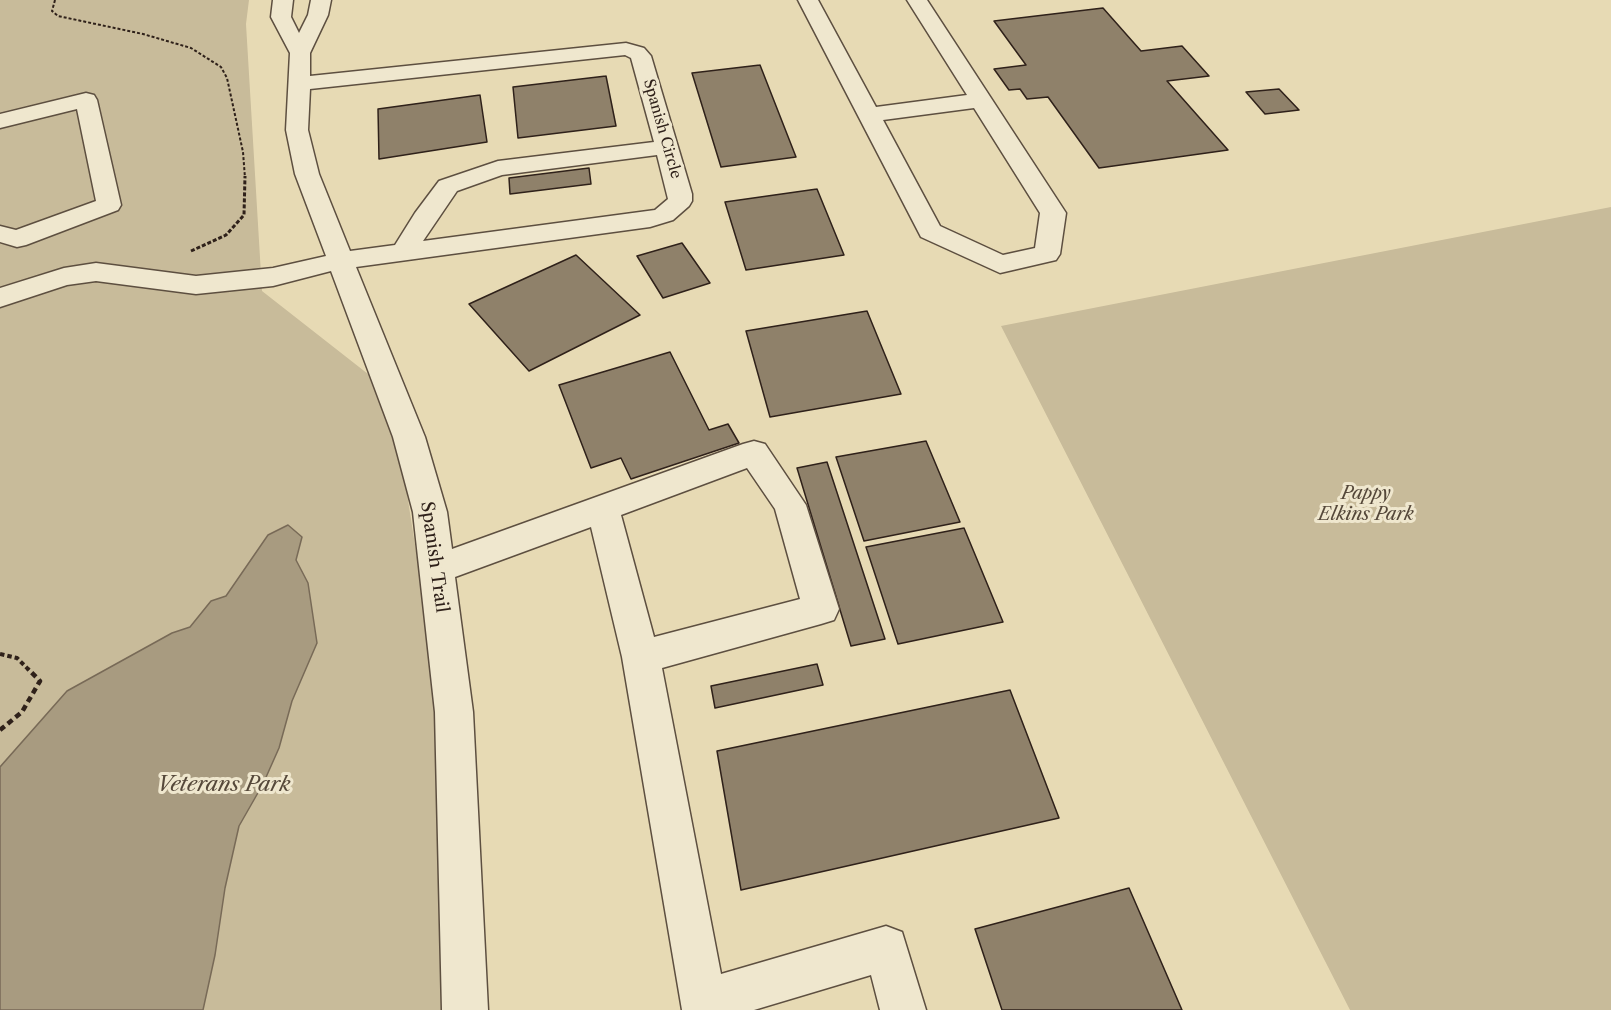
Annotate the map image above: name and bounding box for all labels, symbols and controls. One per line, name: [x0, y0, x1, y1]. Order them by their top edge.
street label: Spanish Circle: [639, 77, 685, 181]
park label: Pappy Elkins Park: [1318, 483, 1414, 526]
street label: Spanish Trail: [416, 500, 452, 614]
park label: Veterans Park: [157, 772, 291, 798]

